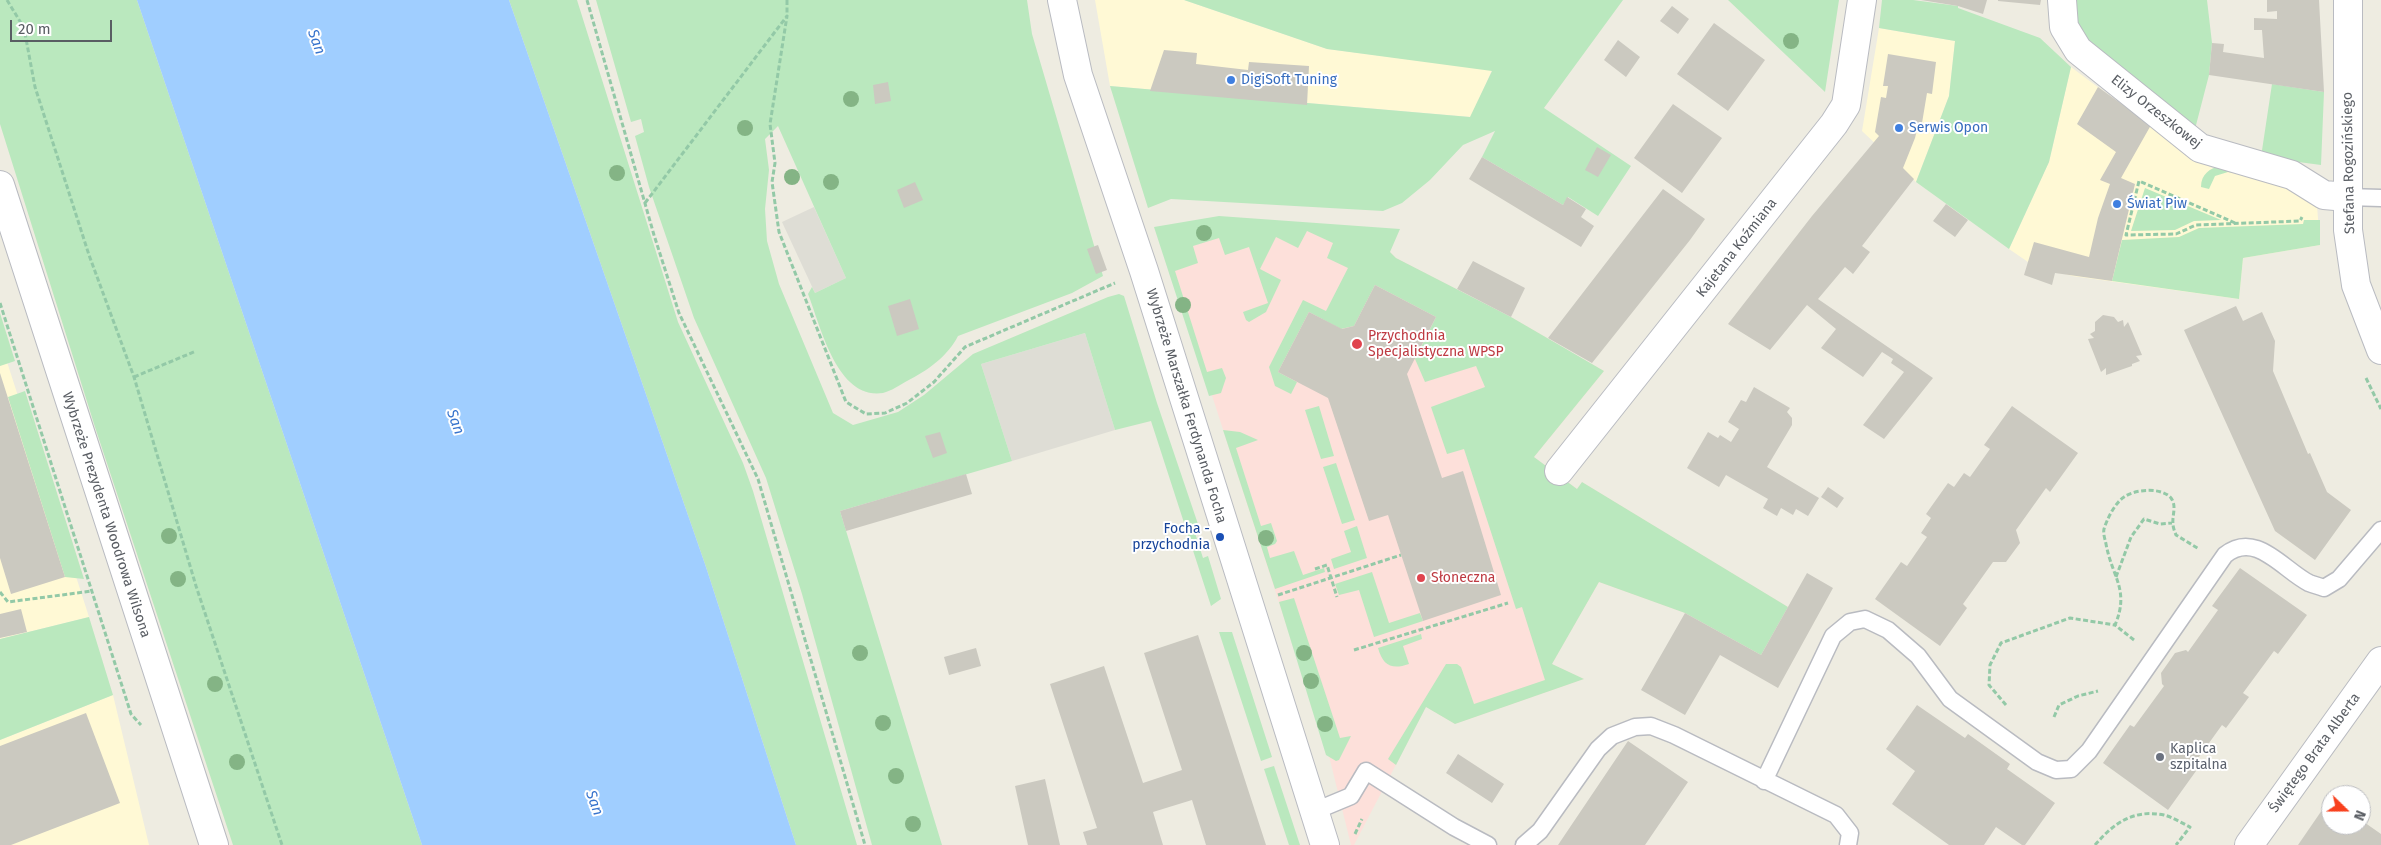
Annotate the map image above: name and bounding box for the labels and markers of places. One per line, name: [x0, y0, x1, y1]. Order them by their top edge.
place label: DigiSoft Tuning: [1241, 72, 1337, 88]
marker: DigiSoft Tuning: [1225, 74, 1237, 86]
place label: Serwis Opon: [1909, 120, 1988, 136]
marker: Serwis Opon: [1893, 122, 1905, 134]
place label: Świat Piw: [2127, 196, 2187, 212]
marker: Świat Piw: [2111, 198, 2123, 210]
place label: Przychodnia Specjalistyczna WPSP: [1368, 328, 1504, 361]
marker: Przychodnia Specjalistyczna WPSP: [1350, 337, 1364, 351]
place label: Focha - przychodnia: [1132, 521, 1210, 554]
marker: Focha - przychodnia: [1214, 531, 1226, 543]
place label: Słoneczna: [1431, 570, 1495, 586]
marker: Słoneczna: [1415, 572, 1427, 584]
place label: Kaplica szpitalna: [2170, 741, 2227, 774]
marker: Kaplica szpitalna: [2154, 751, 2166, 763]

